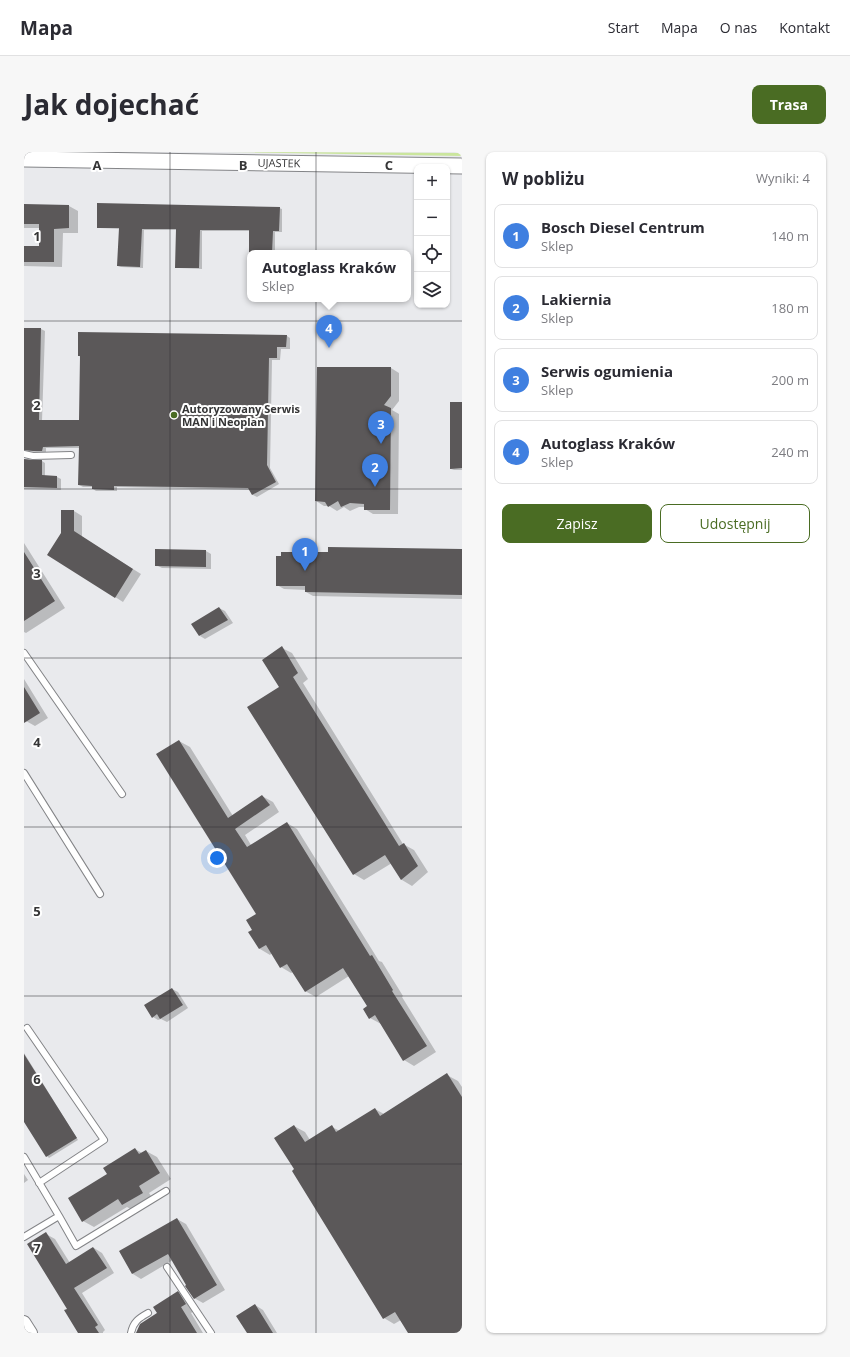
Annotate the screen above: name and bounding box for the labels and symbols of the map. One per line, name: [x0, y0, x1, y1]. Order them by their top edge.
street label: UJASTEK: [257, 155, 301, 170]
text: A: [93, 156, 102, 174]
text: B: [239, 156, 248, 174]
text: C: [385, 156, 393, 174]
text: 1: [33, 227, 41, 245]
pin: 4: [316, 315, 342, 348]
text: 2: [33, 396, 41, 414]
place label: Autoryzowany Serwis MAN i Neoplan: [182, 401, 301, 429]
marker: Autoryzowany Serwis MAN i Neoplan: [169, 410, 179, 420]
pin: 3: [368, 411, 394, 444]
pin: 2: [362, 454, 388, 487]
pin: 1: [292, 538, 318, 571]
text: 3: [33, 564, 41, 582]
text: 4: [33, 733, 41, 751]
your location: [207, 848, 227, 868]
text: 5: [33, 902, 41, 920]
text: 6: [33, 1070, 41, 1088]
text: 7: [33, 1239, 41, 1257]

